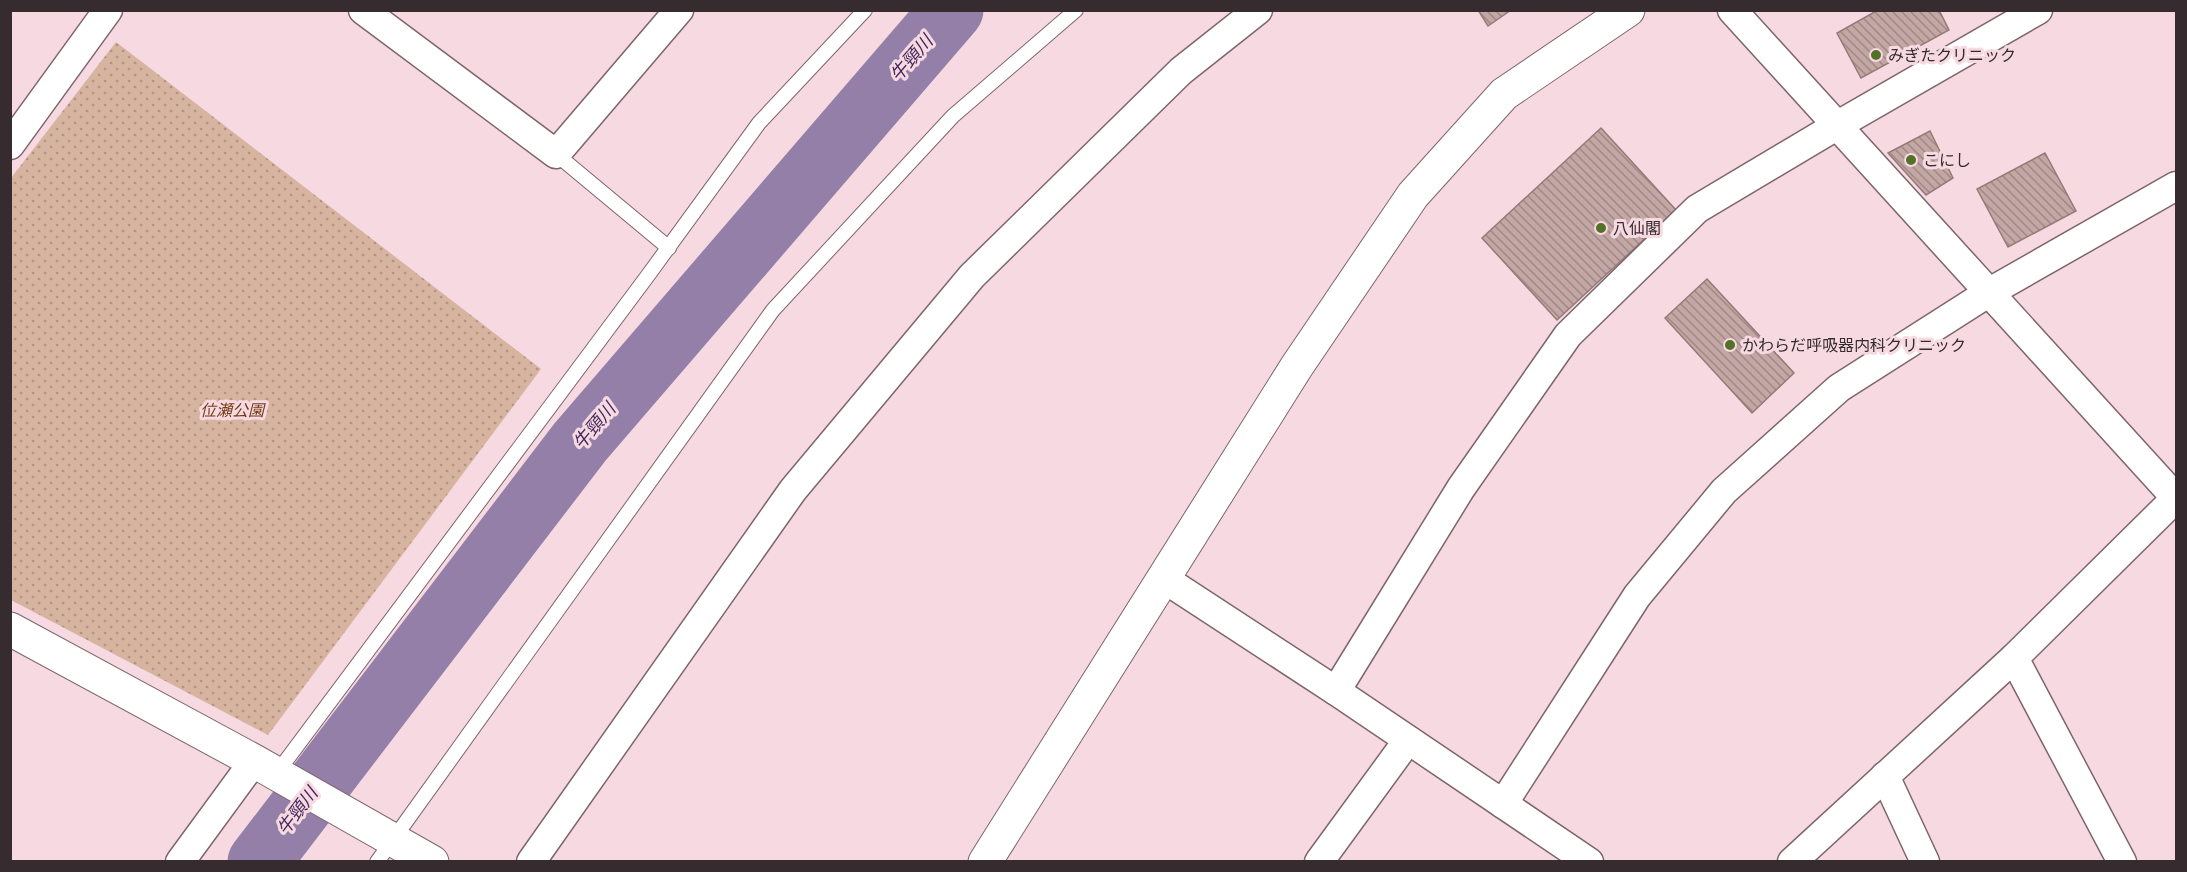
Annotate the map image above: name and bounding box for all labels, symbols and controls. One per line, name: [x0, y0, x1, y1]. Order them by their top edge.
water label: 牛頸川: [885, 29, 939, 86]
place label: みぎたクリニック: [1888, 45, 2016, 65]
marker: みぎたクリニック: [1869, 48, 1883, 62]
place label: こにし: [1923, 150, 1971, 170]
marker: こにし: [1904, 153, 1918, 167]
place label: 八仙閣: [1613, 218, 1661, 238]
marker: 八仙閣: [1594, 221, 1608, 235]
place label: かわらだ呼吸器内科クリニック: [1742, 335, 1966, 355]
marker: かわらだ呼吸器内科クリニック: [1723, 338, 1737, 352]
water label: 牛頸川: [568, 396, 621, 454]
park label: 位瀬公園: [200, 400, 266, 420]
water label: 牛頸川: [272, 781, 324, 839]

